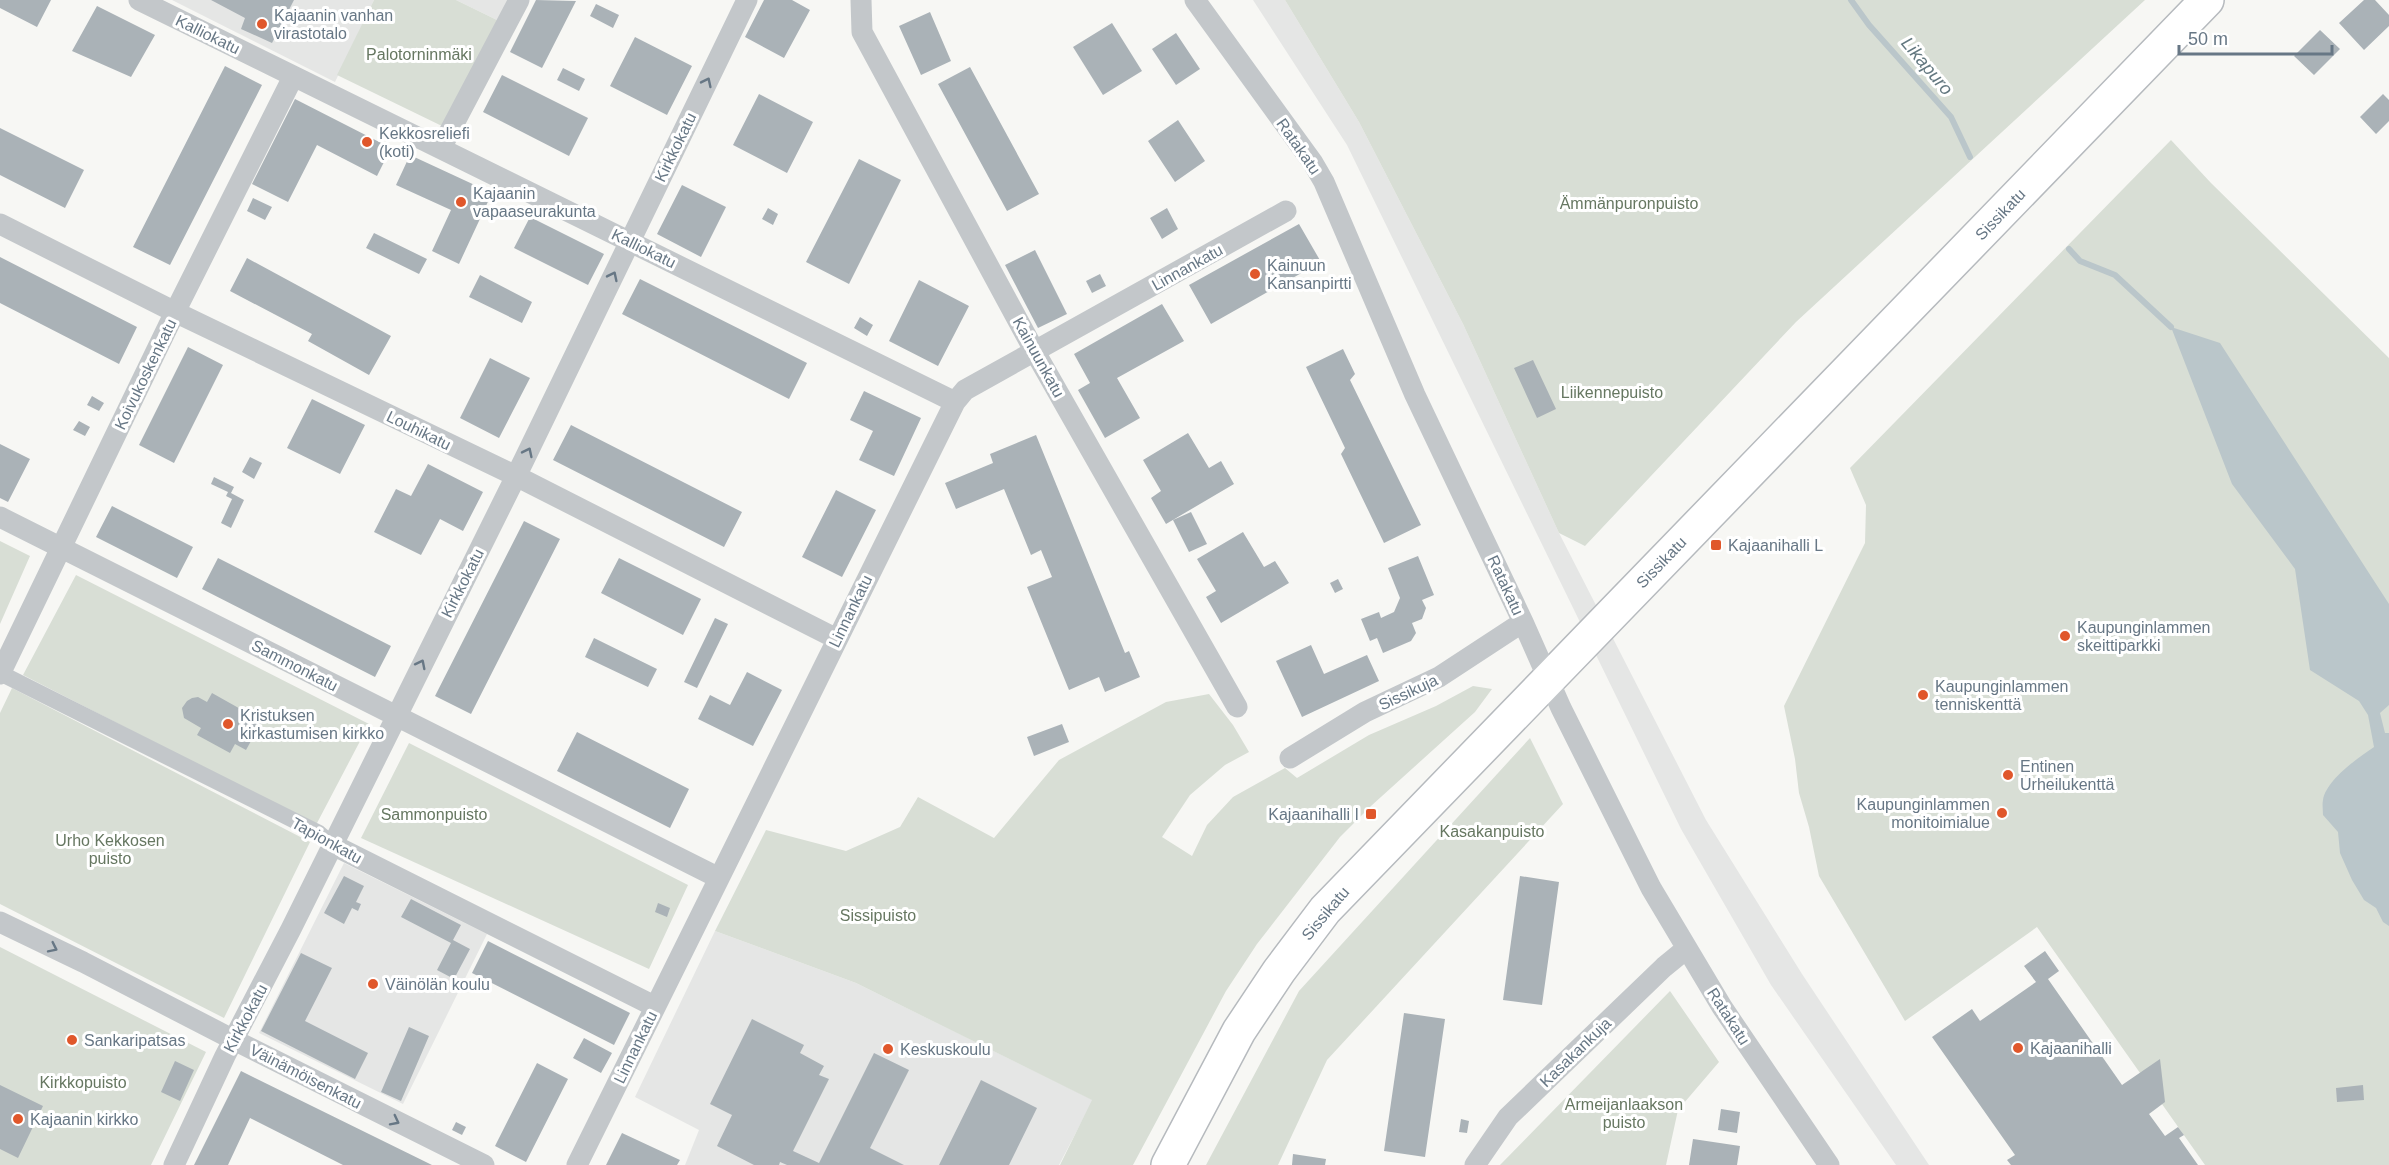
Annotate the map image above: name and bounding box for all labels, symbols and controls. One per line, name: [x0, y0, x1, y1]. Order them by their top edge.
place label: Kajaanin vanhan virastotalo: [274, 7, 393, 42]
street label: Kalliokatu: [173, 12, 243, 57]
marker: Kajaanin vanhan virastotalo: [255, 17, 269, 31]
scale bar: [2179, 18, 2332, 56]
text: 50 m: [2188, 29, 2228, 49]
water label: Likapuro: [1897, 33, 1957, 99]
park label: Palotorninmäki: [366, 46, 472, 63]
one-way arrow: [699, 77, 711, 88]
street label: Kirkkokatu: [651, 110, 699, 185]
street label: Ratakatu: [1273, 115, 1324, 177]
place label: Kekkosreliefi (koti): [379, 125, 470, 160]
marker: Kekkosreliefi (koti): [360, 135, 374, 149]
place label: Kajaanin vapaaseurakunta: [473, 185, 596, 220]
street label: Sissikatu: [1972, 185, 2029, 243]
marker: Kajaanin vapaaseurakunta: [454, 195, 468, 209]
park label: Ämmänpuronpuisto: [1560, 195, 1698, 212]
street label: Kalliokatu: [609, 226, 679, 271]
street label: Linnankatu: [1149, 241, 1226, 294]
place label: Kainuun Kansanpirtti: [1267, 257, 1352, 292]
marker: Kainuun Kansanpirtti: [1248, 267, 1262, 281]
one-way arrow: [606, 272, 617, 283]
street label: Kainuunkatu: [1010, 314, 1068, 400]
street label: Koivukoskenkatu: [111, 316, 180, 432]
park label: Liikennepuisto: [1561, 384, 1663, 401]
street label: Louhikatu: [384, 408, 454, 453]
one-way arrow: [520, 447, 532, 458]
street label: Sissikatu: [1633, 533, 1690, 591]
place label: Kajaanihalli L: [1728, 537, 1823, 554]
marker: Kajaanihalli L: [1709, 538, 1723, 552]
street label: Kirkkokatu: [438, 546, 487, 620]
street label: Ratakatu: [1484, 553, 1527, 618]
street label: Linnankatu: [826, 572, 875, 650]
place label: Kaupunginlammen skeittiparkki: [2077, 619, 2210, 654]
marker: Kaupunginlammen skeittiparkki: [2058, 629, 2072, 643]
street label: Sammonkatu: [249, 636, 341, 694]
one-way arrow: [414, 659, 426, 670]
street label: Sissikuja: [1376, 671, 1441, 713]
place label: Kaupunginlammen tenniskenttä: [1935, 678, 2068, 713]
marker: Kaupunginlammen tenniskenttä: [1916, 688, 1930, 702]
place label: Kristuksen kirkastumisen kirkko: [240, 707, 384, 742]
marker: Kristuksen kirkastumisen kirkko: [221, 717, 235, 731]
place label: Entinen Urheilukenttä: [2020, 758, 2114, 793]
marker: Entinen Urheilukenttä: [2001, 768, 2015, 782]
place label: Kaupunginlammen monitoimialue: [1857, 796, 1990, 831]
park label: Sammonpuisto: [381, 806, 487, 823]
place label: Kajaanihalli I: [1268, 806, 1359, 823]
marker: Kaupunginlammen monitoimialue: [1995, 806, 2009, 820]
marker: Kajaanihalli I: [1364, 807, 1378, 821]
street label: Tapionkatu: [289, 814, 365, 867]
park label: Kasakanpuisto: [1440, 823, 1545, 840]
park label: Urho Kekkosen puisto: [55, 832, 165, 867]
street label: Sissikatu: [1298, 883, 1352, 943]
park label: Sissipuisto: [840, 907, 916, 924]
one-way arrow: [46, 940, 57, 952]
place label: Väinölän koulu: [385, 976, 490, 993]
marker: Väinölän koulu: [366, 977, 380, 991]
street label: Kirkkokatu: [220, 981, 270, 1055]
street label: Ratakatu: [1704, 985, 1753, 1048]
street label: Linnankatu: [611, 1008, 660, 1086]
street label: Kasakankuja: [1536, 1014, 1614, 1090]
place label: Sankaripatsas: [84, 1032, 185, 1049]
marker: Sankaripatsas: [65, 1033, 79, 1047]
place label: Kajaanihalli: [2030, 1040, 2112, 1057]
street label: Väinämöisenkatu: [247, 1041, 364, 1112]
place label: Keskuskoulu: [900, 1041, 991, 1058]
marker: Kajaanihalli: [2011, 1041, 2025, 1055]
marker: Keskuskoulu: [881, 1042, 895, 1056]
park label: Kirkkopuisto: [39, 1074, 127, 1091]
park label: Armeijanlaakson puisto: [1565, 1096, 1683, 1131]
place label: Kajaanin kirkko: [30, 1111, 139, 1128]
marker: Kajaanin kirkko: [11, 1112, 25, 1126]
one-way arrow: [389, 1114, 400, 1125]

